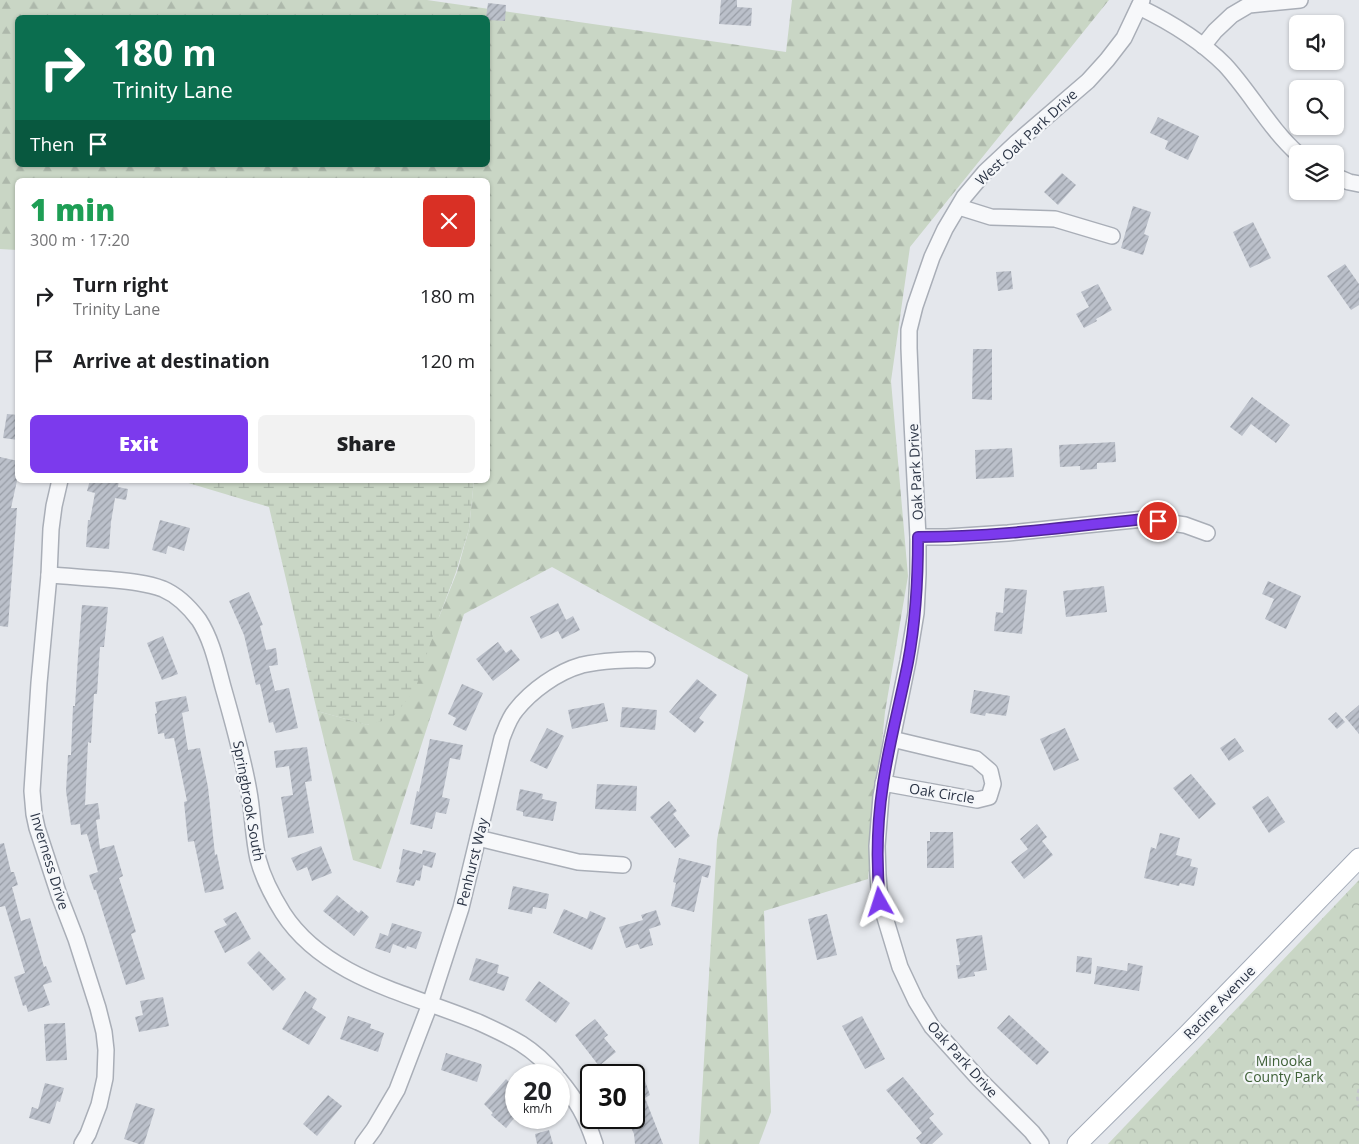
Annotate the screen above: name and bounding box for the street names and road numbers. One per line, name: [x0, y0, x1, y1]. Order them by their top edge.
street label: West Oak Park Drive: [971, 85, 1081, 189]
street label: Oak Park Drive: [903, 423, 927, 521]
street label: Springbrook South: [229, 739, 269, 863]
street label: Oak Circle: [908, 778, 976, 808]
street label: Inverness Drive: [26, 810, 74, 912]
street label: Penhurst Way: [452, 815, 492, 908]
street label: Racine Avenue: [1179, 961, 1259, 1043]
street label: Oak Park Drive: [924, 1017, 1003, 1101]

